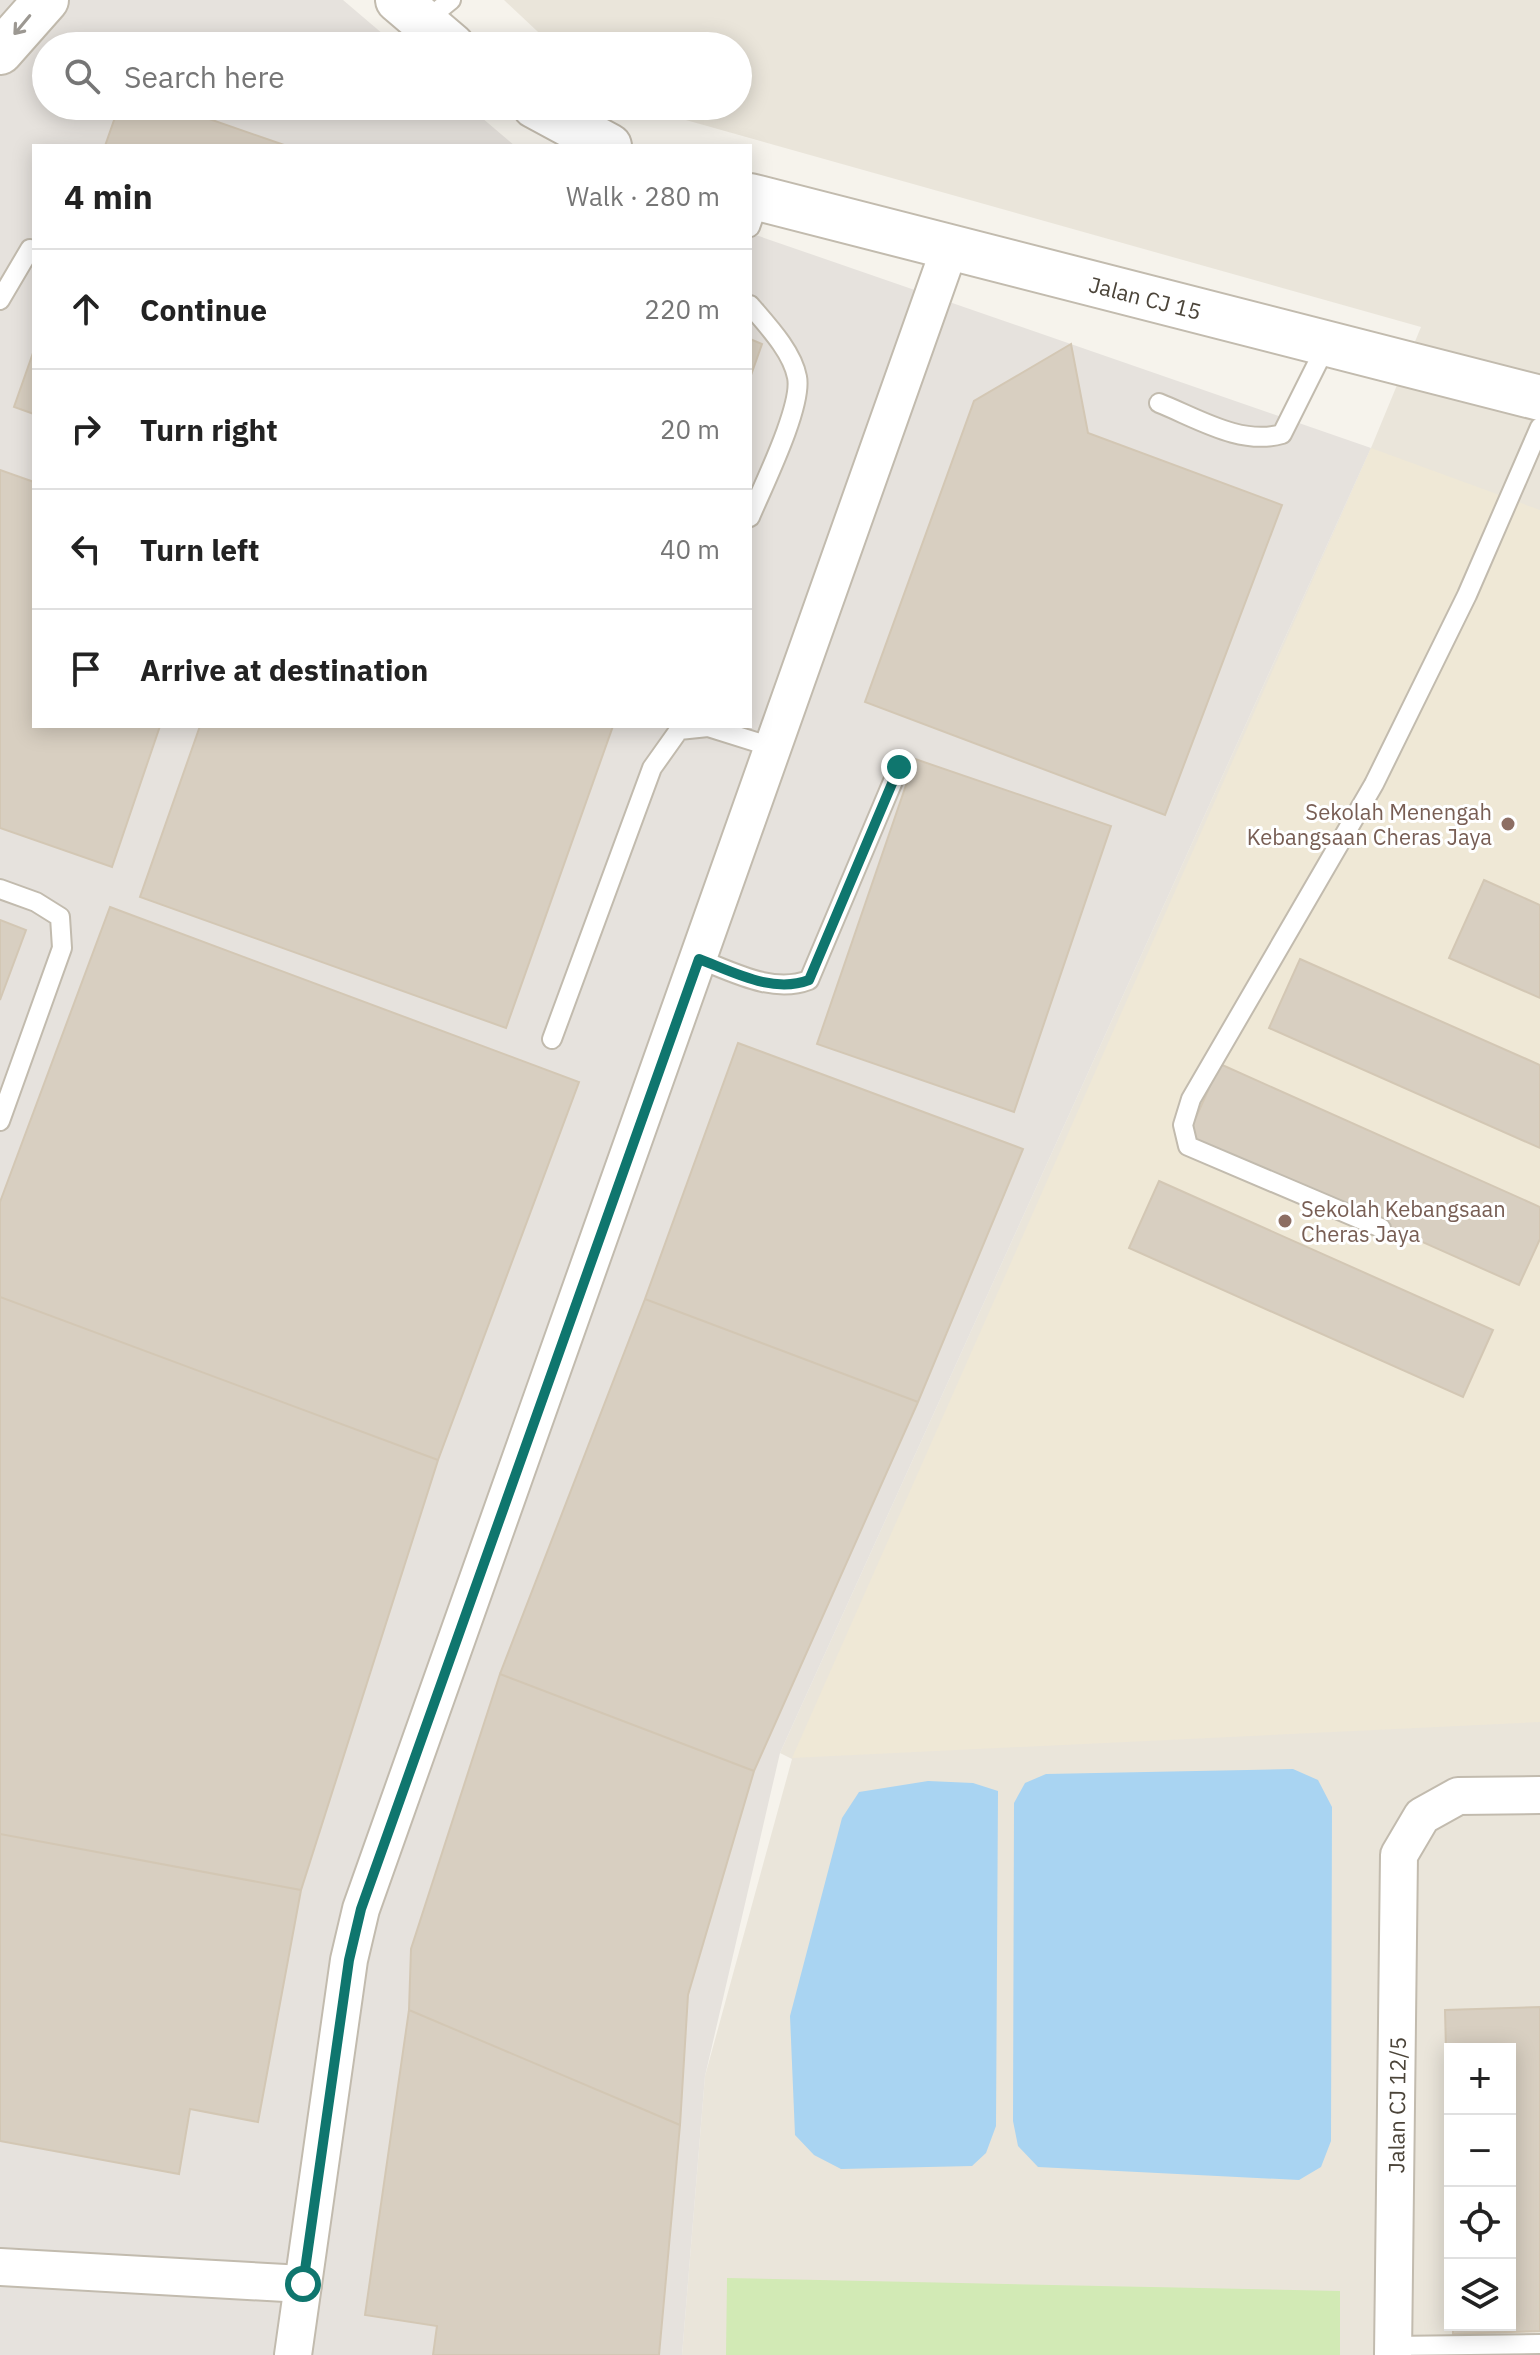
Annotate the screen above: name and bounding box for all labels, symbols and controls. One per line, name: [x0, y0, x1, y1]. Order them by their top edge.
one-way arrow: [13, 15, 31, 35]
search box: [32, 32, 752, 120]
icon: search: [60, 54, 104, 98]
text: Search here: [124, 57, 285, 96]
text: 4 min: [64, 174, 153, 218]
text: Walk · 280 m: [566, 179, 720, 213]
street label: Jalan CJ 15: [1086, 269, 1205, 325]
icon: ahead: [64, 287, 108, 331]
text: Continue: [140, 290, 267, 329]
text: 220 m: [644, 292, 720, 326]
icon: right: [64, 407, 108, 451]
text: Turn right: [140, 410, 278, 449]
text: 20 m: [660, 412, 720, 446]
icon: left: [64, 527, 108, 571]
text: Turn left: [140, 530, 259, 569]
text: 40 m: [660, 532, 720, 566]
icon: arrive: [64, 647, 108, 691]
text: Arrive at destination: [140, 650, 428, 689]
route end: [881, 749, 917, 785]
place label: Sekolah Menengah Kebangsaan Cheras Jaya: [1247, 797, 1492, 851]
marker: Sekolah Menengah Kebangsaan Cheras Jaya: [1499, 815, 1517, 833]
place label: Sekolah Kebangsaan Cheras Jaya: [1301, 1194, 1506, 1248]
marker: Sekolah Kebangsaan Cheras Jaya: [1276, 1212, 1294, 1230]
street label: Jalan CJ 12/5: [1381, 2037, 1411, 2173]
map controls: [1444, 2043, 1516, 2331]
button: +: [1444, 2043, 1516, 2115]
button: −: [1444, 2115, 1516, 2187]
button: locate: [1444, 2187, 1516, 2259]
button: layers: [1444, 2259, 1516, 2331]
route start: [285, 2266, 321, 2302]

